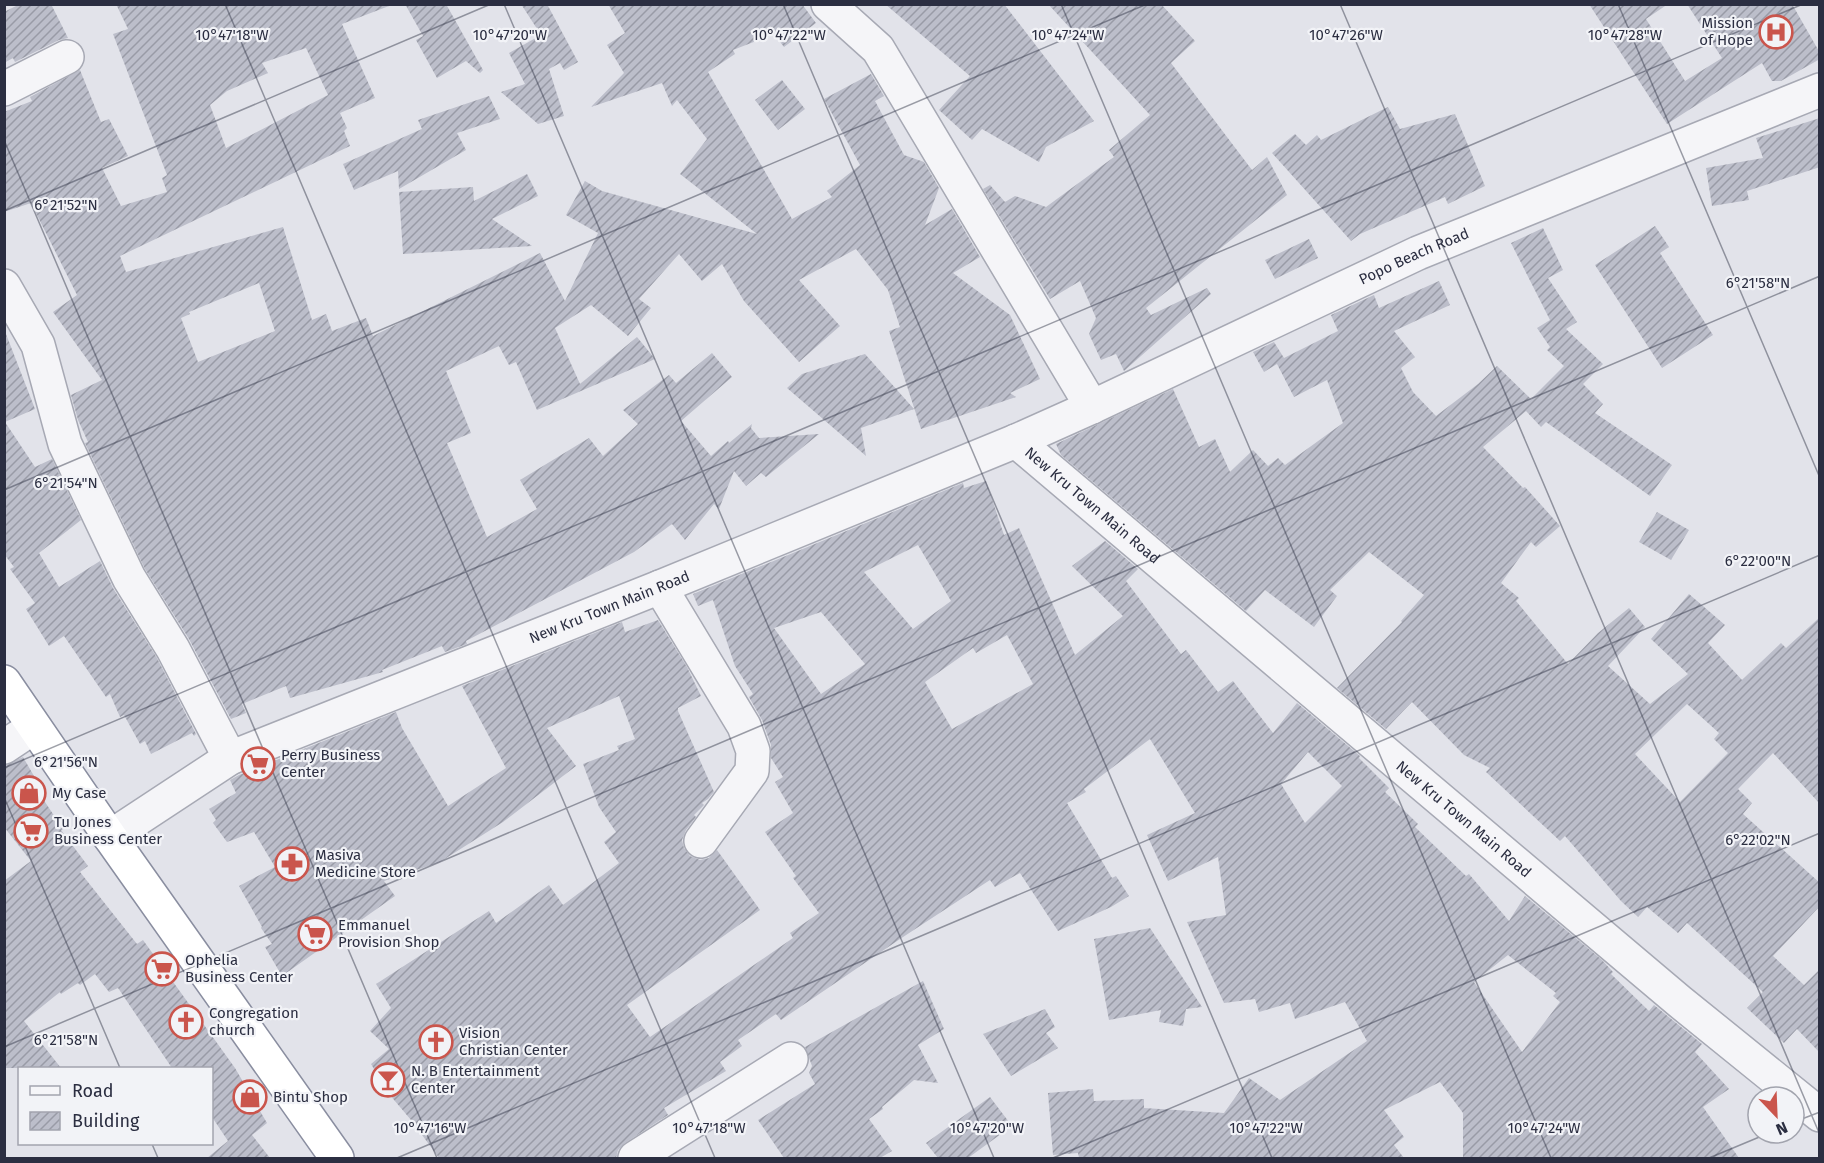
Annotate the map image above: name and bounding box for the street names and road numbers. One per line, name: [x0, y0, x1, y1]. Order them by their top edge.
street label: Popo Beach Road: [1356, 224, 1472, 289]
street label: New Kru Town Main Road: [1021, 443, 1164, 568]
street label: New Kru Town Main Road: [527, 567, 692, 647]
street label: New Kru Town Main Road: [1392, 757, 1535, 881]

